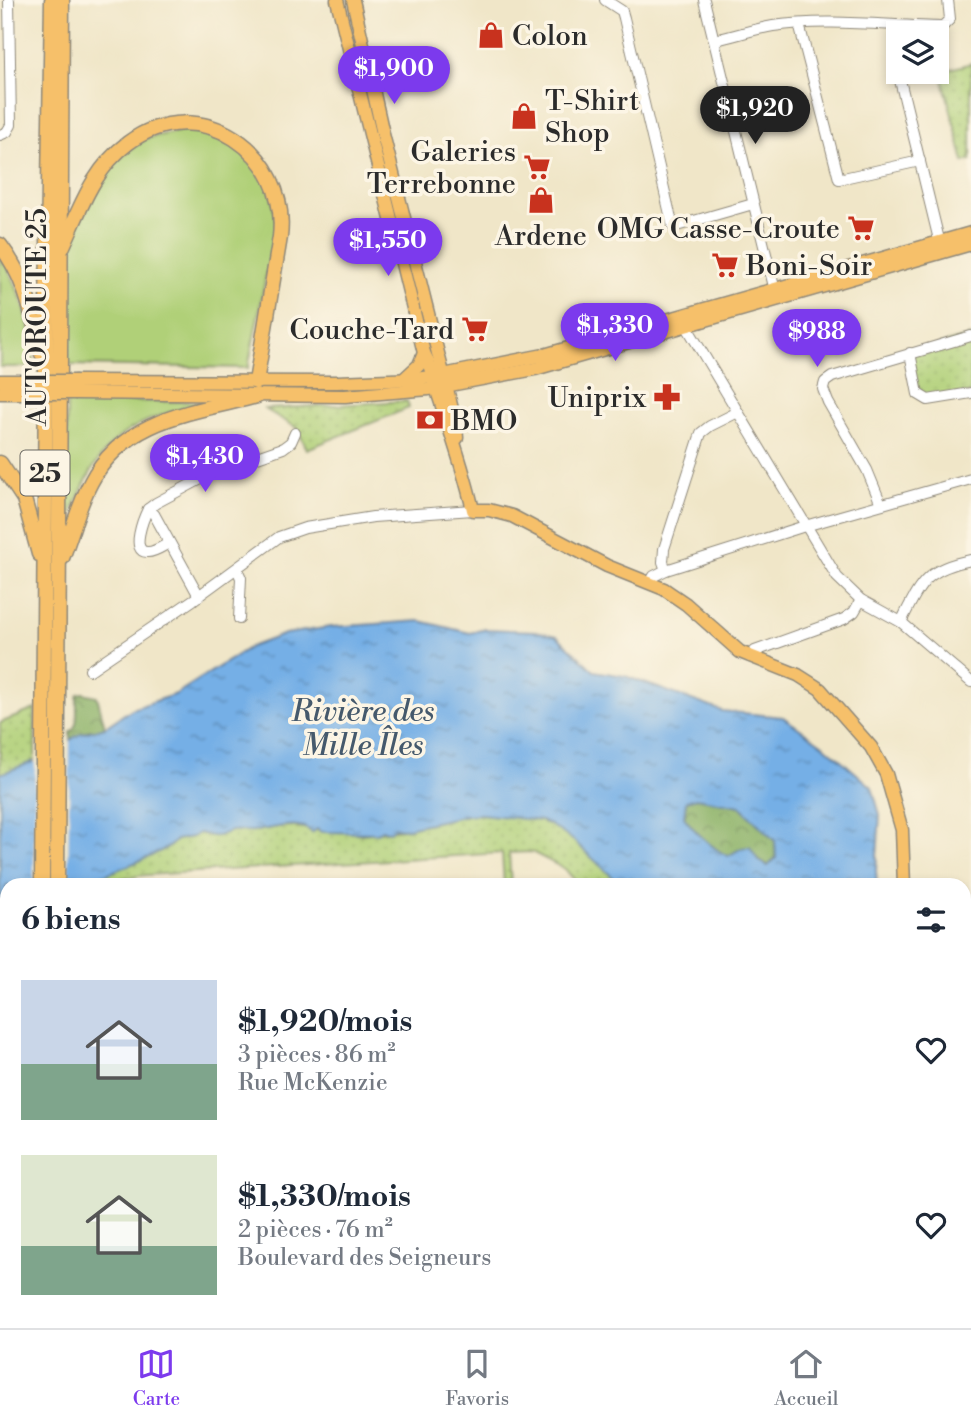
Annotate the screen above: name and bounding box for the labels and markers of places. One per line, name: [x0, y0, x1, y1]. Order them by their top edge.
place label: Colon: [512, 19, 588, 54]
shop icon: Colon: [476, 20, 506, 50]
pin: $1,900: [337, 46, 451, 106]
place label: T-Shirt Shop: [545, 84, 639, 151]
pin: $1,920: [698, 86, 812, 146]
shop icon: T-Shirt Shop: [509, 101, 539, 131]
place label: Galeries Terrebonne: [367, 135, 516, 202]
supermarket icon: Galeries Terrebonne: [522, 152, 552, 182]
shop icon: Ardene: [526, 185, 556, 215]
place label: OMG Casse-Croute: [597, 212, 840, 247]
supermarket icon: OMG Casse-Croute: [846, 213, 876, 243]
pin: $1,550: [331, 218, 445, 278]
place label: Ardene: [494, 219, 587, 254]
place label: Boni-Soir: [745, 249, 872, 284]
supermarket icon: Boni-Soir: [710, 250, 740, 280]
pin: $1,330: [558, 304, 672, 363]
pin: $988: [776, 310, 858, 369]
place label: Couche-Tard: [290, 313, 454, 348]
supermarket icon: Couche-Tard: [460, 314, 490, 344]
place label: Uniprix: [548, 381, 647, 416]
pharmacy icon: Uniprix: [652, 382, 682, 412]
place label: BMO: [450, 404, 517, 439]
bank icon: BMO: [415, 405, 445, 435]
pin: $1,430: [148, 434, 262, 494]

